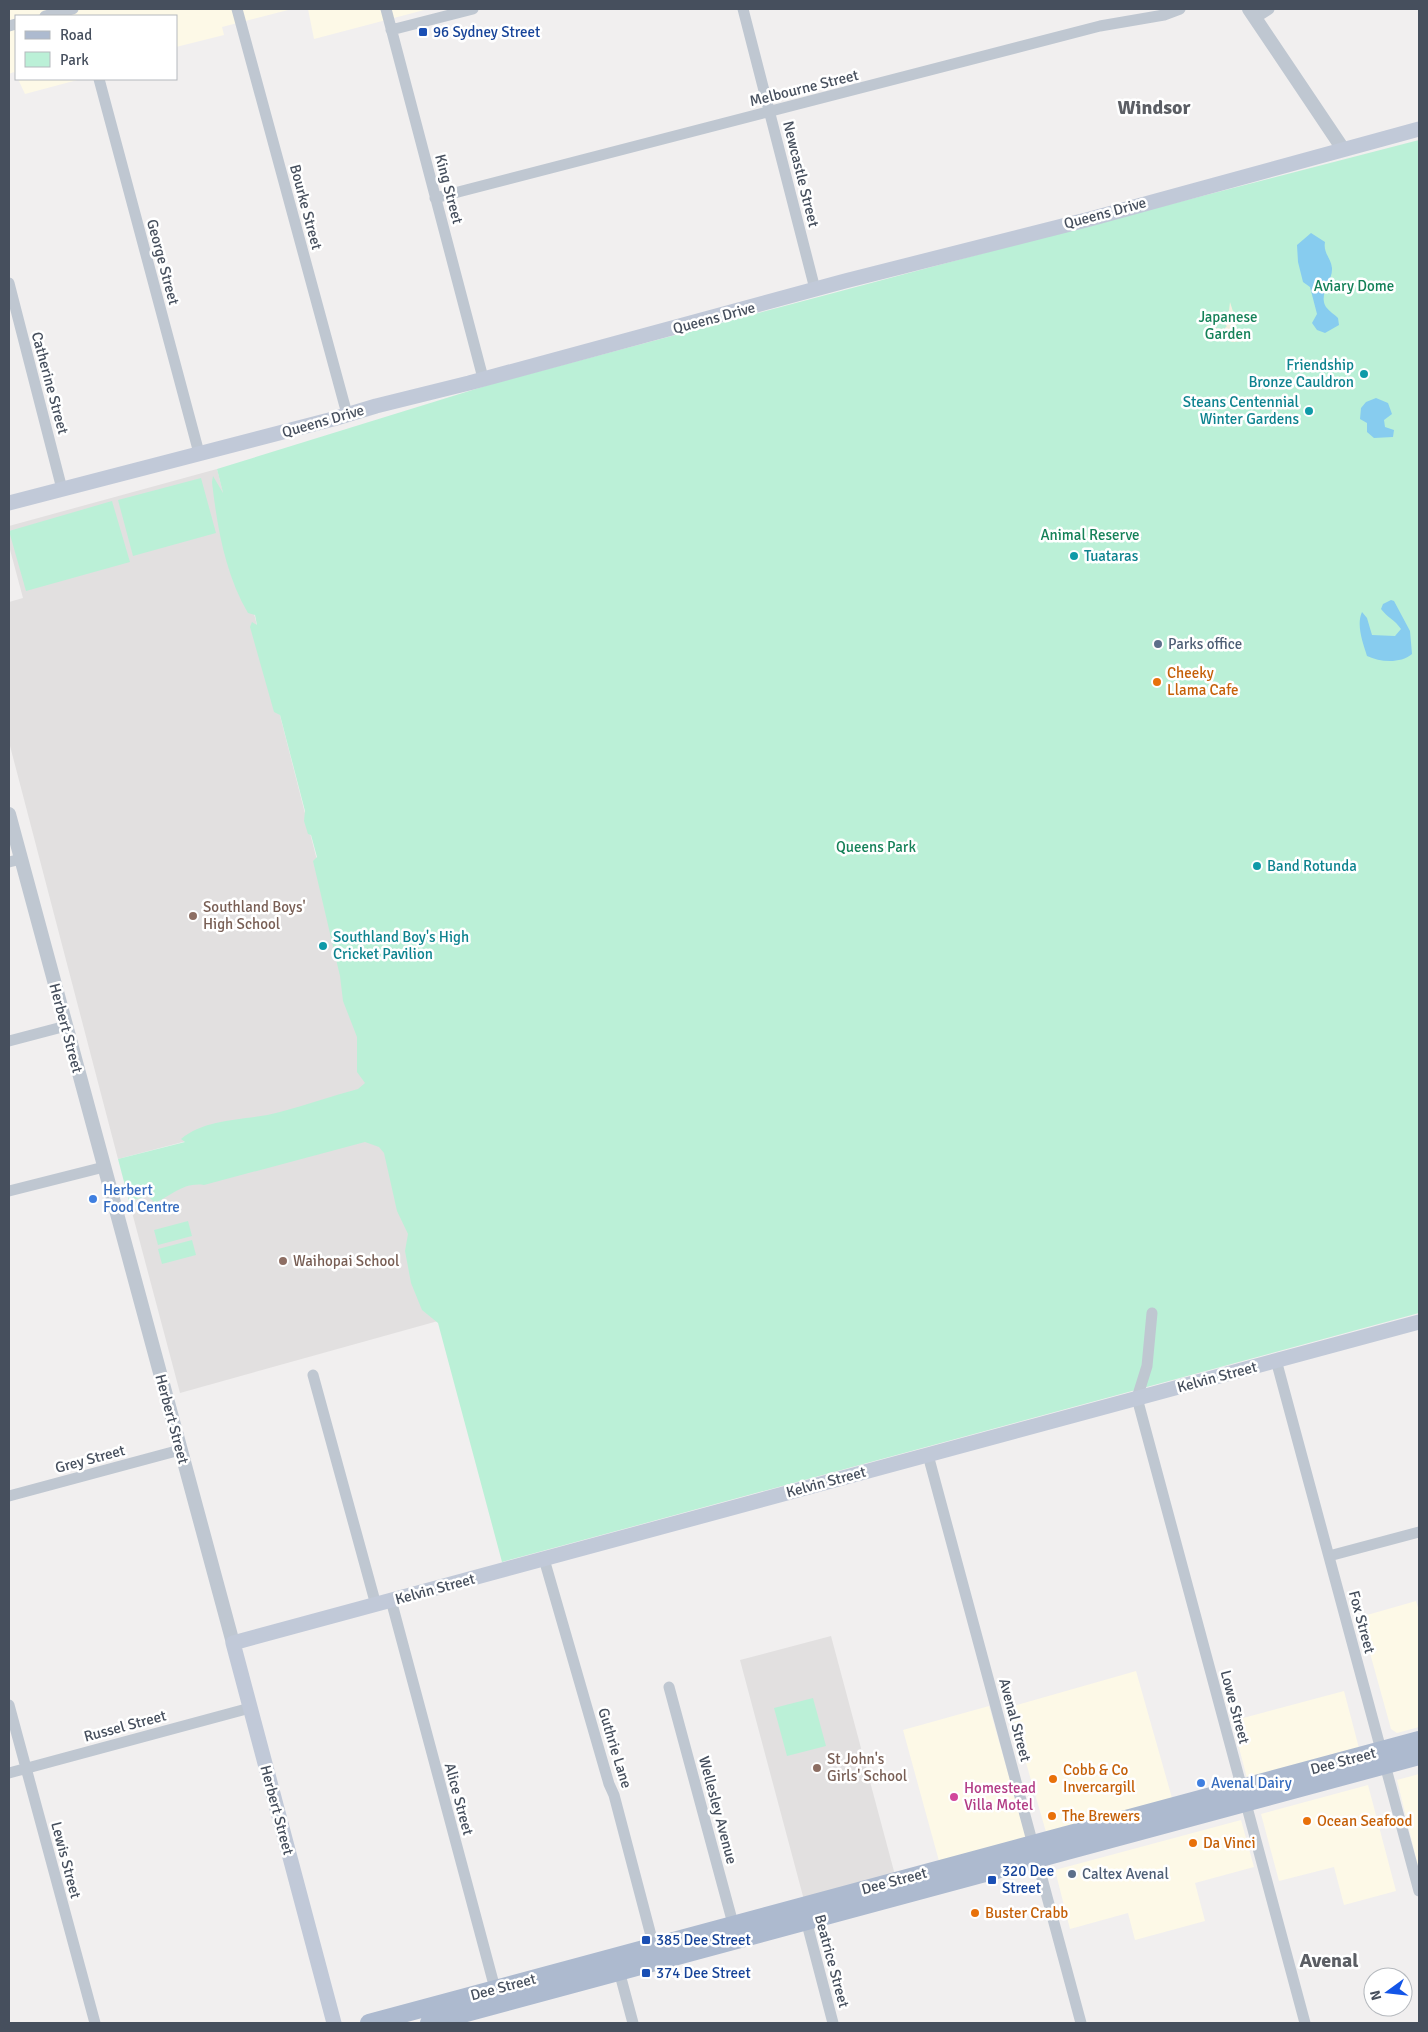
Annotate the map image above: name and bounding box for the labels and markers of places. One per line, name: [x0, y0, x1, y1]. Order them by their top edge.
place label: 96 Sydney Street: [433, 23, 540, 41]
marker: 96 Sydney Street: [417, 26, 429, 38]
place label: Friendship Bronze Cauldron: [1248, 356, 1354, 391]
marker: Friendship Bronze Cauldron: [1358, 368, 1370, 380]
place label: Steans Centennial Winter Gardens: [1183, 393, 1299, 428]
marker: Steans Centennial Winter Gardens: [1303, 405, 1315, 417]
place label: Tuataras: [1084, 547, 1139, 565]
marker: Tuataras: [1068, 550, 1080, 562]
place label: Parks office: [1168, 635, 1242, 653]
marker: Parks office: [1152, 638, 1164, 650]
place label: Cheeky Llama Cafe: [1167, 664, 1239, 699]
marker: Cheeky Llama Cafe: [1151, 676, 1163, 688]
place label: Band Rotunda: [1267, 857, 1357, 875]
marker: Band Rotunda: [1251, 860, 1263, 872]
place label: Southland Boys' High School: [203, 898, 306, 933]
marker: Southland Boys' High School: [187, 910, 199, 922]
place label: Southland Boy's High Cricket Pavilion: [333, 928, 469, 963]
marker: Southland Boy's High Cricket Pavilion: [317, 940, 329, 952]
place label: Herbert Food Centre: [103, 1181, 180, 1216]
marker: Herbert Food Centre: [87, 1193, 99, 1205]
place label: Waihopai School: [293, 1252, 399, 1270]
marker: Waihopai School: [277, 1255, 289, 1267]
place label: St John's Girls' School: [827, 1750, 907, 1785]
place label: Cobb & Co Invercargill: [1063, 1761, 1135, 1796]
marker: St John's Girls' School: [811, 1762, 823, 1774]
marker: Cobb & Co Invercargill: [1047, 1773, 1059, 1785]
place label: Avenal Dairy: [1211, 1774, 1292, 1792]
marker: Avenal Dairy: [1195, 1777, 1207, 1789]
place label: Homestead Villa Motel: [964, 1779, 1036, 1814]
marker: Homestead Villa Motel: [948, 1791, 960, 1803]
place label: The Brewers: [1062, 1807, 1140, 1825]
marker: The Brewers: [1046, 1810, 1058, 1822]
place label: Ocean Seafood: [1317, 1812, 1412, 1830]
marker: Ocean Seafood: [1301, 1815, 1313, 1827]
place label: Da Vinci: [1203, 1834, 1256, 1852]
marker: Da Vinci: [1187, 1837, 1199, 1849]
place label: 320 Dee Street: [1002, 1862, 1054, 1897]
place label: Caltex Avenal: [1082, 1865, 1169, 1883]
marker: Caltex Avenal: [1066, 1868, 1078, 1880]
marker: 320 Dee Street: [986, 1874, 998, 1886]
place label: Buster Crabb: [985, 1904, 1068, 1922]
marker: Buster Crabb: [969, 1907, 981, 1919]
place label: 385 Dee Street: [656, 1931, 751, 1949]
marker: 385 Dee Street: [640, 1934, 652, 1946]
place label: 374 Dee Street: [656, 1964, 751, 1982]
marker: 374 Dee Street: [640, 1967, 652, 1979]

